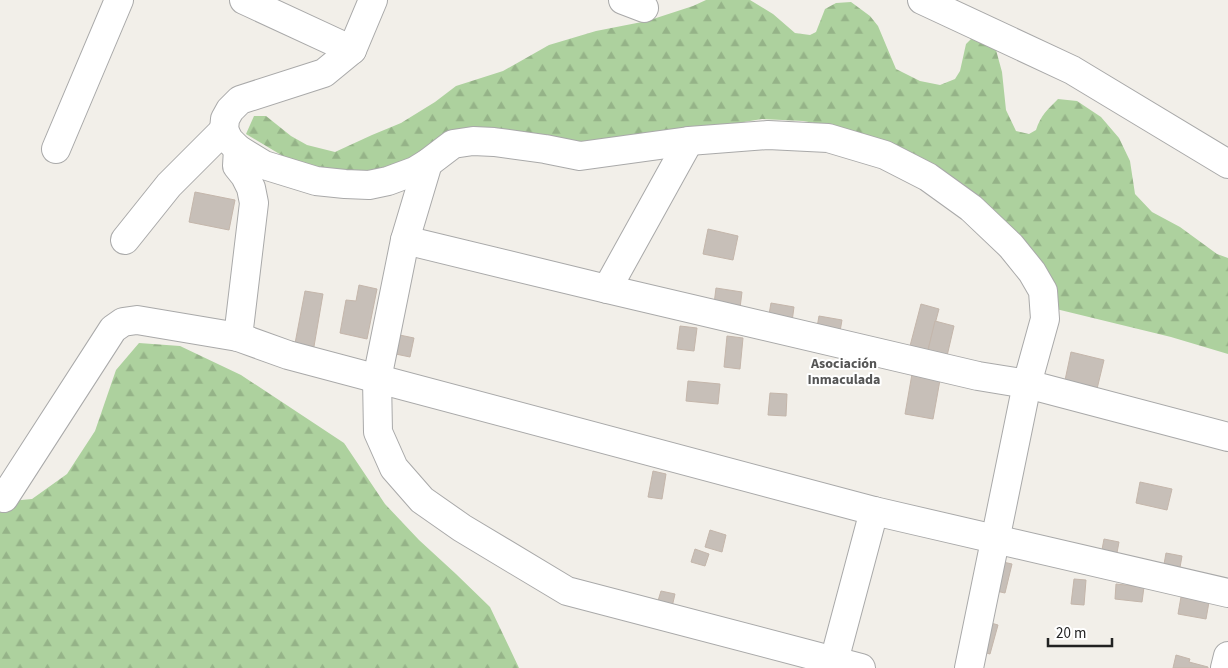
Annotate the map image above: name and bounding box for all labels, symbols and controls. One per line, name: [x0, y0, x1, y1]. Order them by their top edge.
district label: Asociación Inmaculada: [808, 354, 880, 390]
scale bar: [1048, 616, 1112, 648]
text: 20 m: [1056, 623, 1086, 644]

